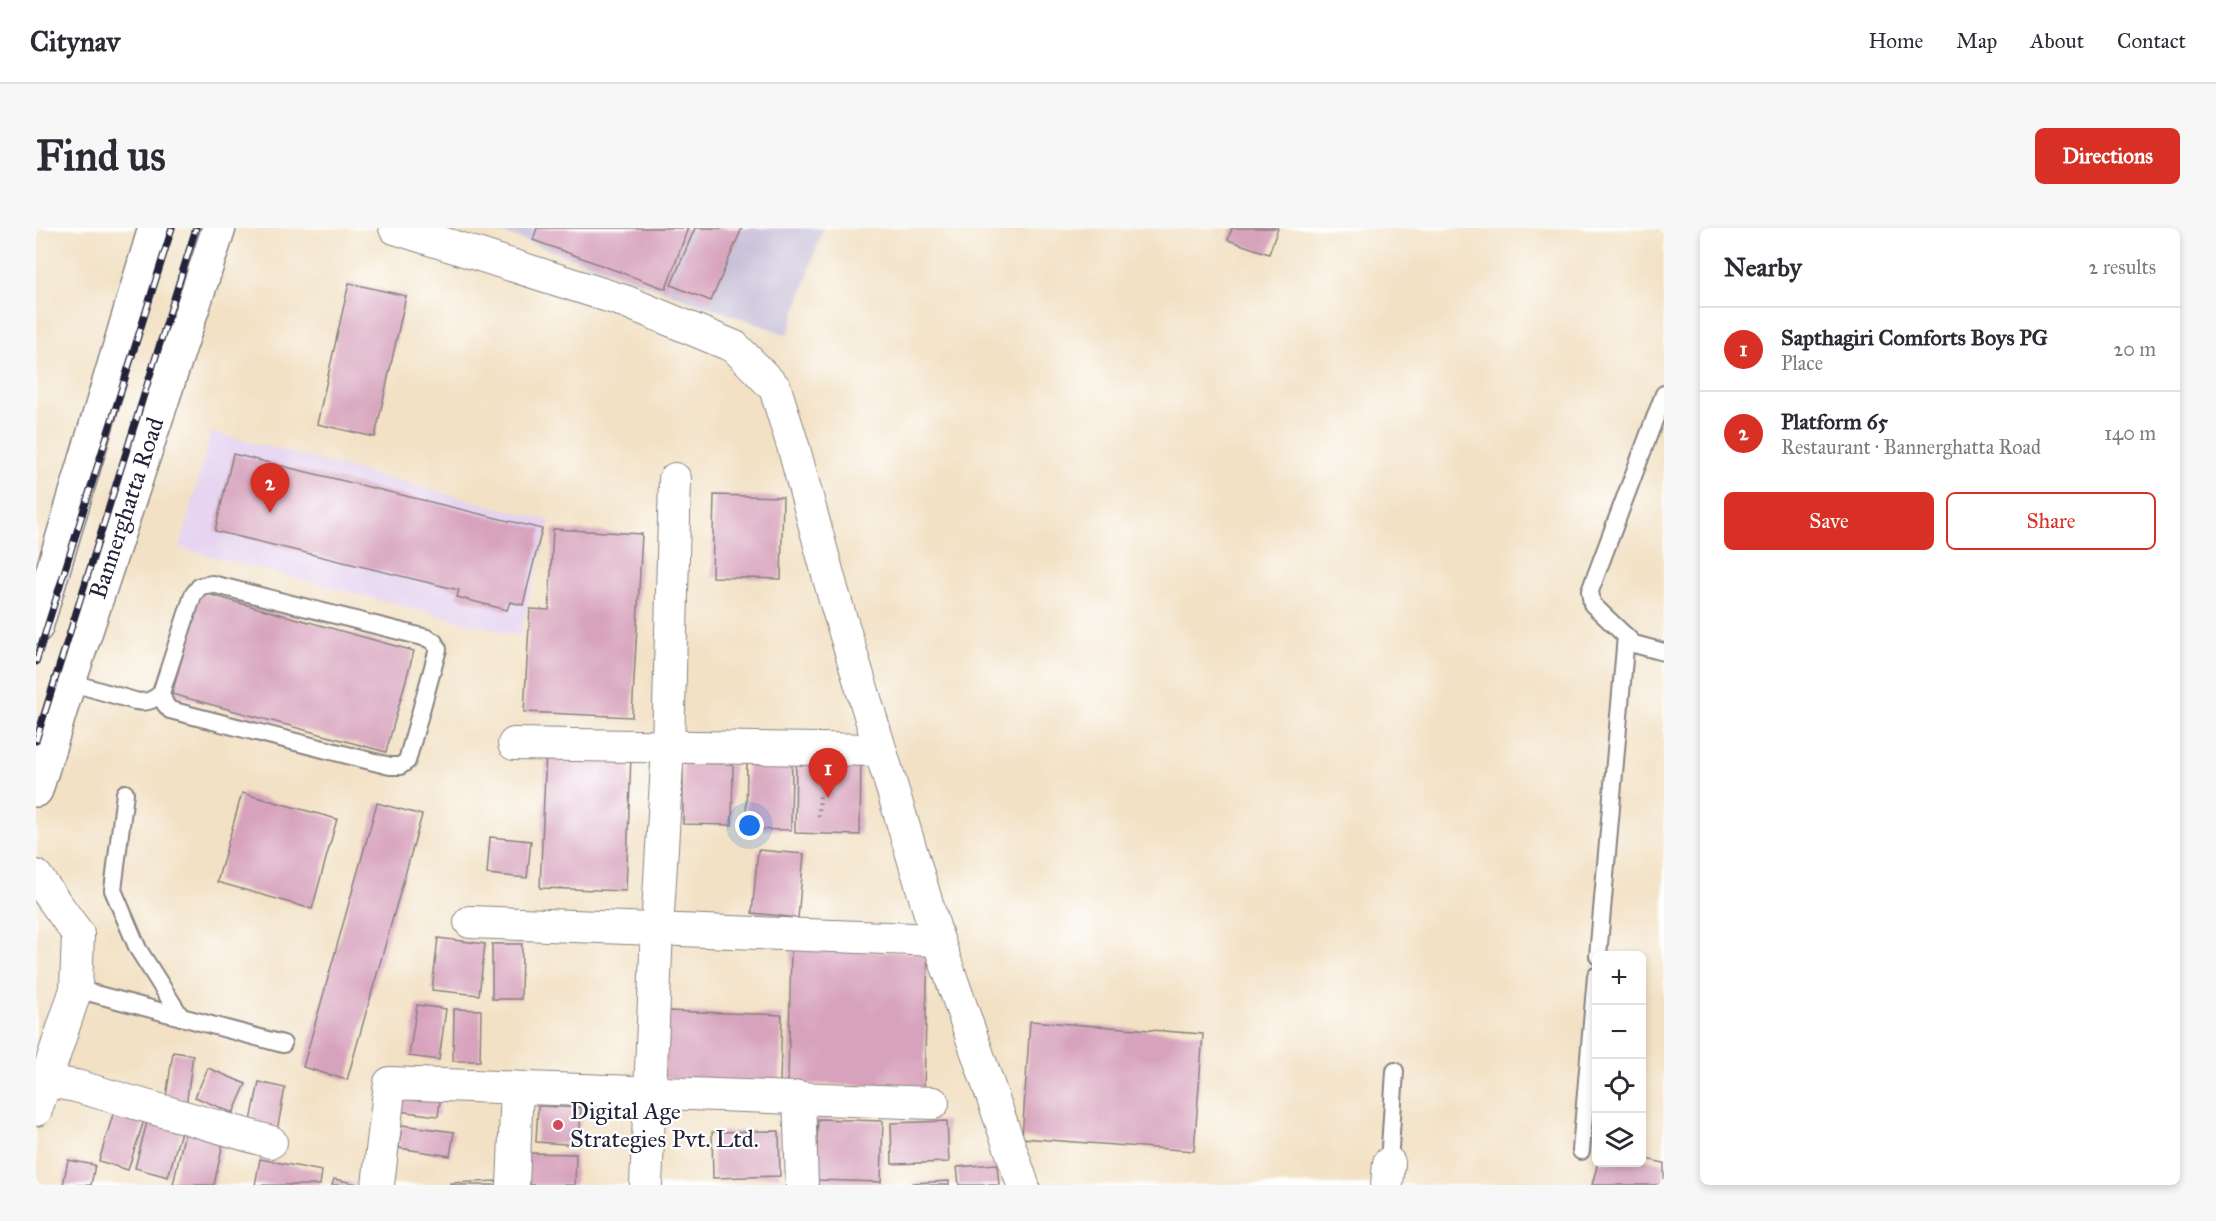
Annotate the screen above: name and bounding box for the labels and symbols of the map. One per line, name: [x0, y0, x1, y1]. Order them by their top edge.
street label: Bannerghatta Road: [83, 414, 170, 603]
pin: 2: [250, 464, 290, 513]
pin: 1: [808, 748, 848, 798]
your location: [735, 811, 764, 840]
place label: Digital Age Strategies Pvt. Ltd.: [570, 1096, 759, 1154]
marker: Digital Age Strategies Pvt. Ltd.: [551, 1118, 565, 1132]

